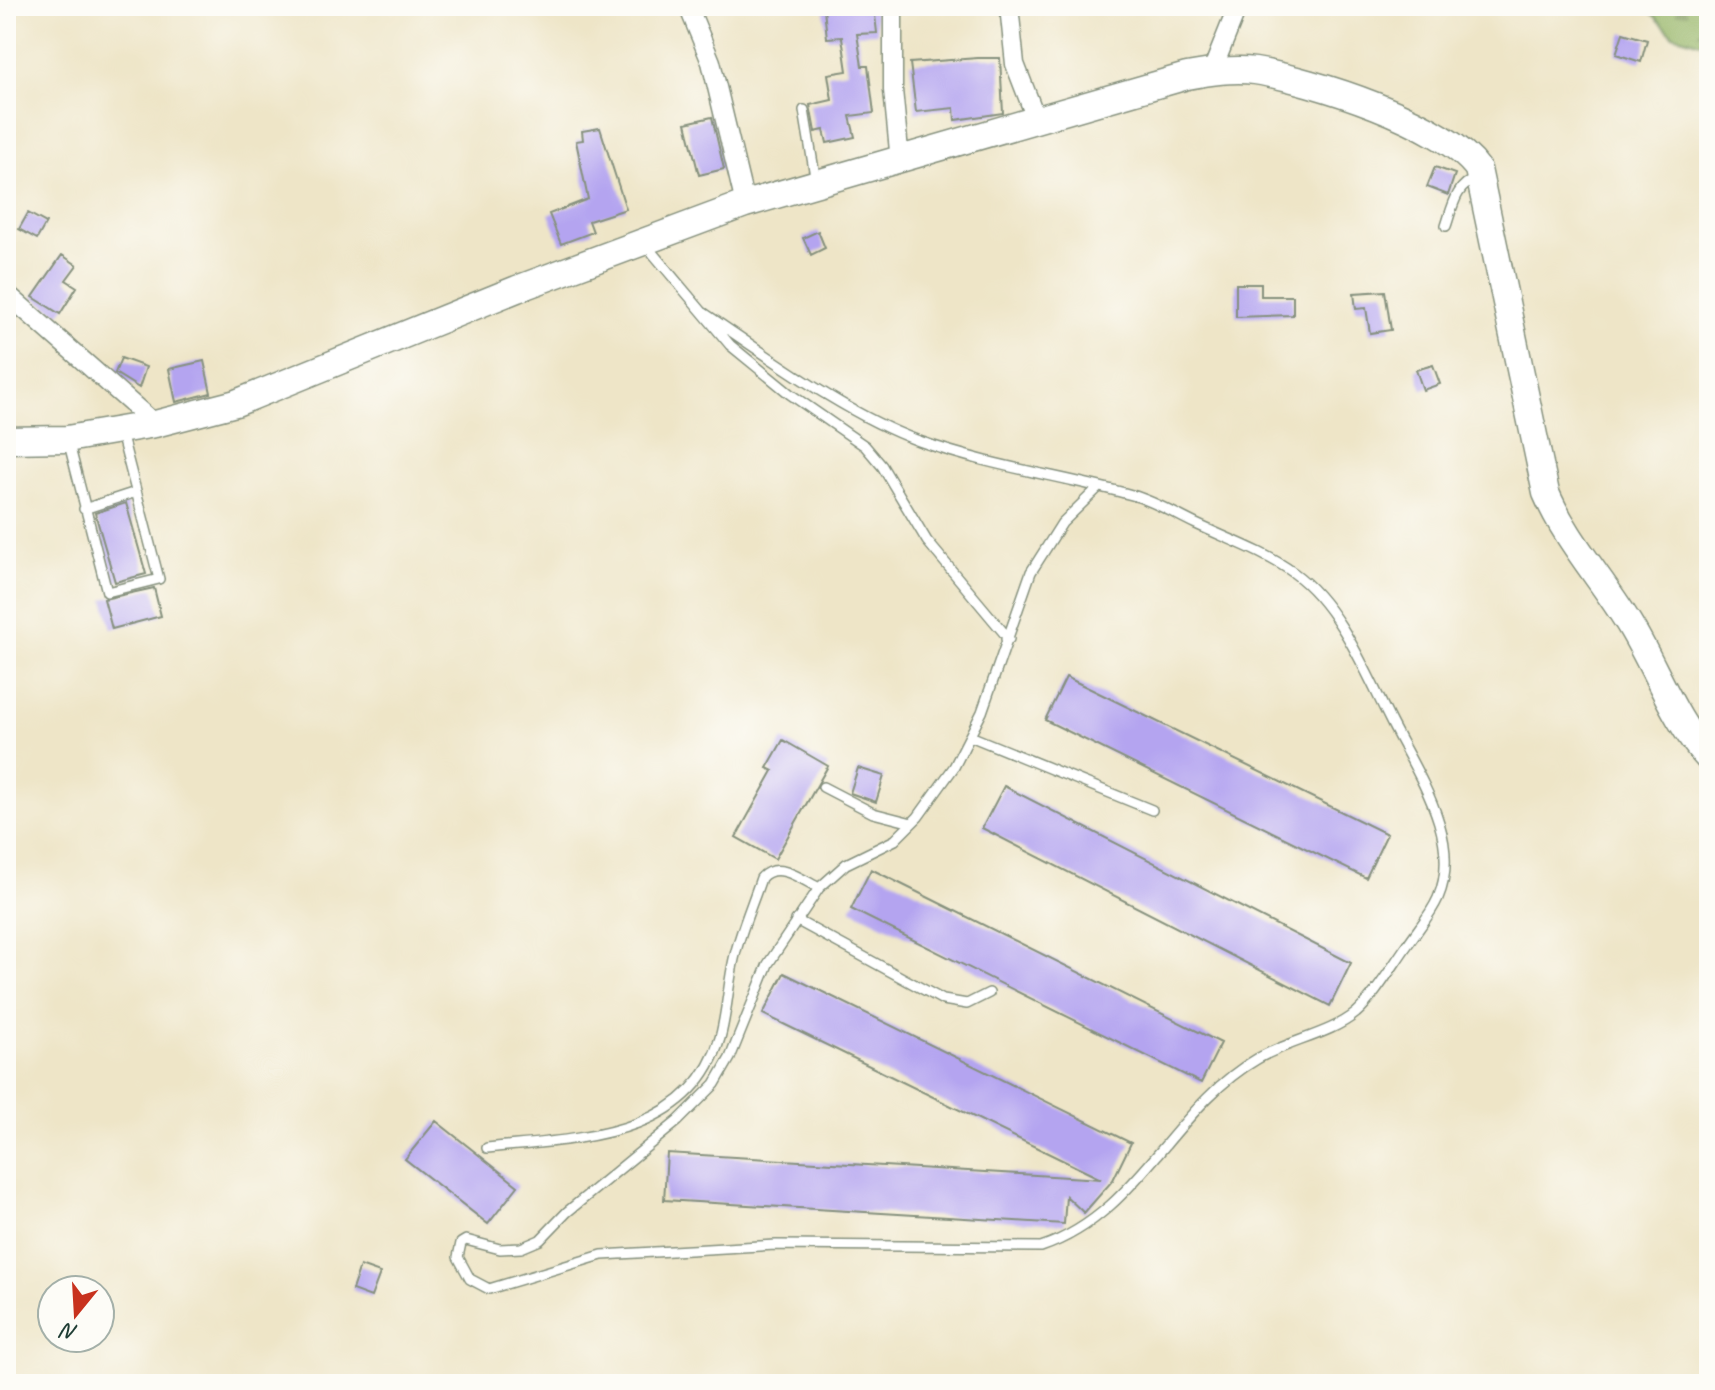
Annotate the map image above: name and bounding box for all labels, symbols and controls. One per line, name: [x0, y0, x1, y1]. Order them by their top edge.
north arrow: [36, 1274, 116, 1354]
text: N: [56, 1316, 81, 1347]

